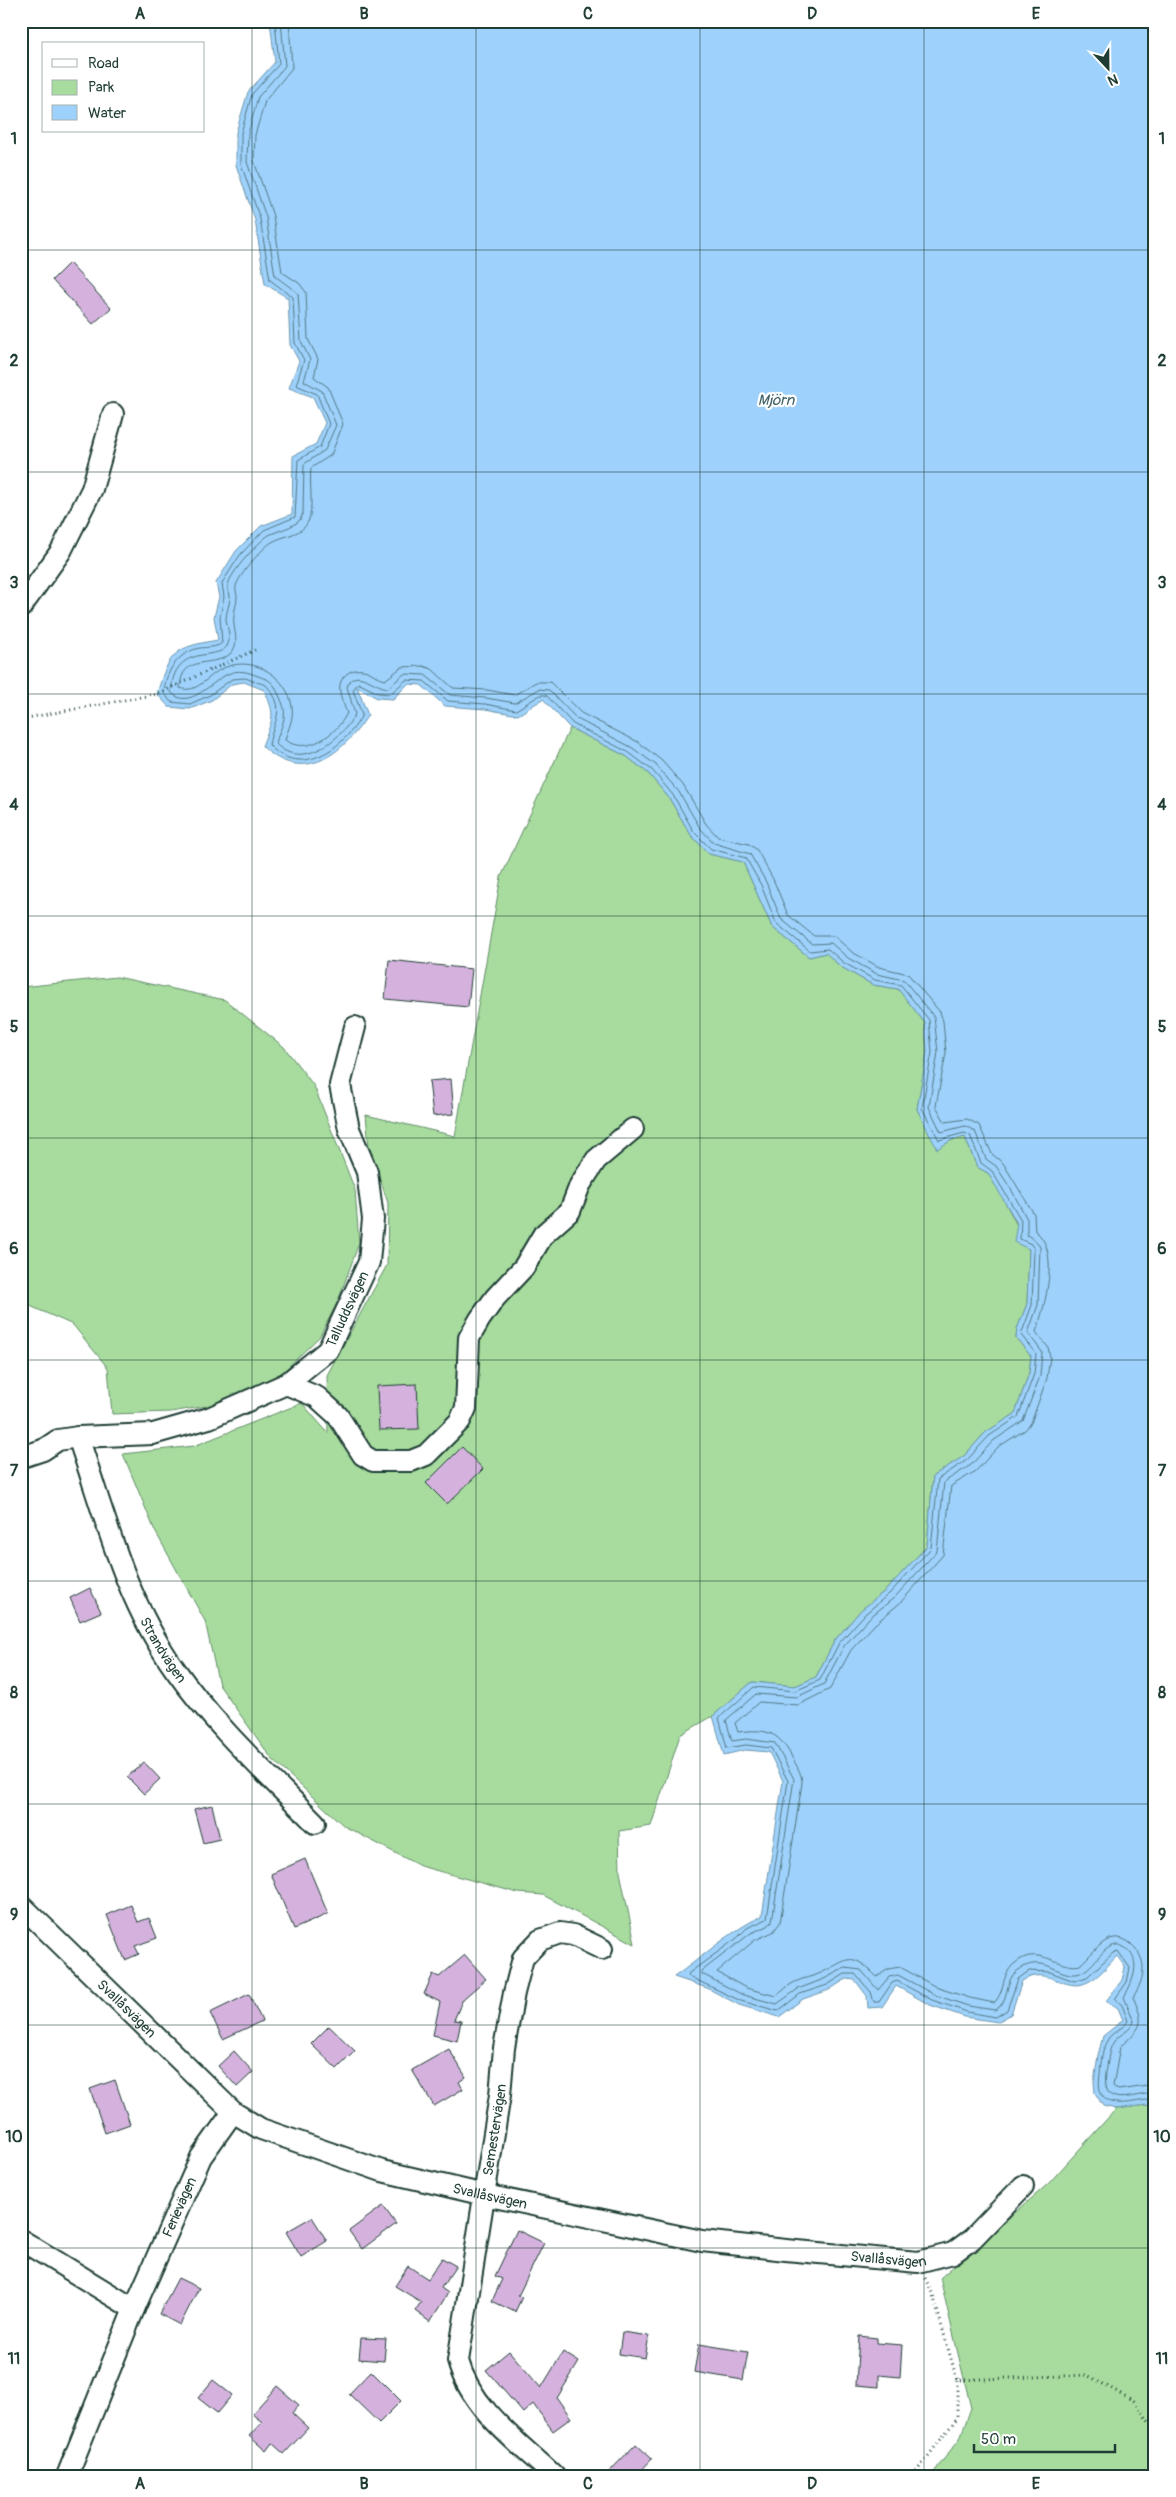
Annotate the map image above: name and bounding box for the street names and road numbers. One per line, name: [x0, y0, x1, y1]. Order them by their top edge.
street label: Talluddsvägen: [323, 1268, 373, 1350]
street label: Strandvägen: [136, 1614, 190, 1686]
street label: Svallåsvägen: [93, 1976, 160, 2041]
street label: Semestervägen: [479, 2083, 510, 2177]
street label: Ferievägen: [159, 2174, 200, 2240]
street label: Svallåsvägen: [451, 2180, 529, 2213]
street label: Svallåsvägen: [850, 2248, 928, 2271]

